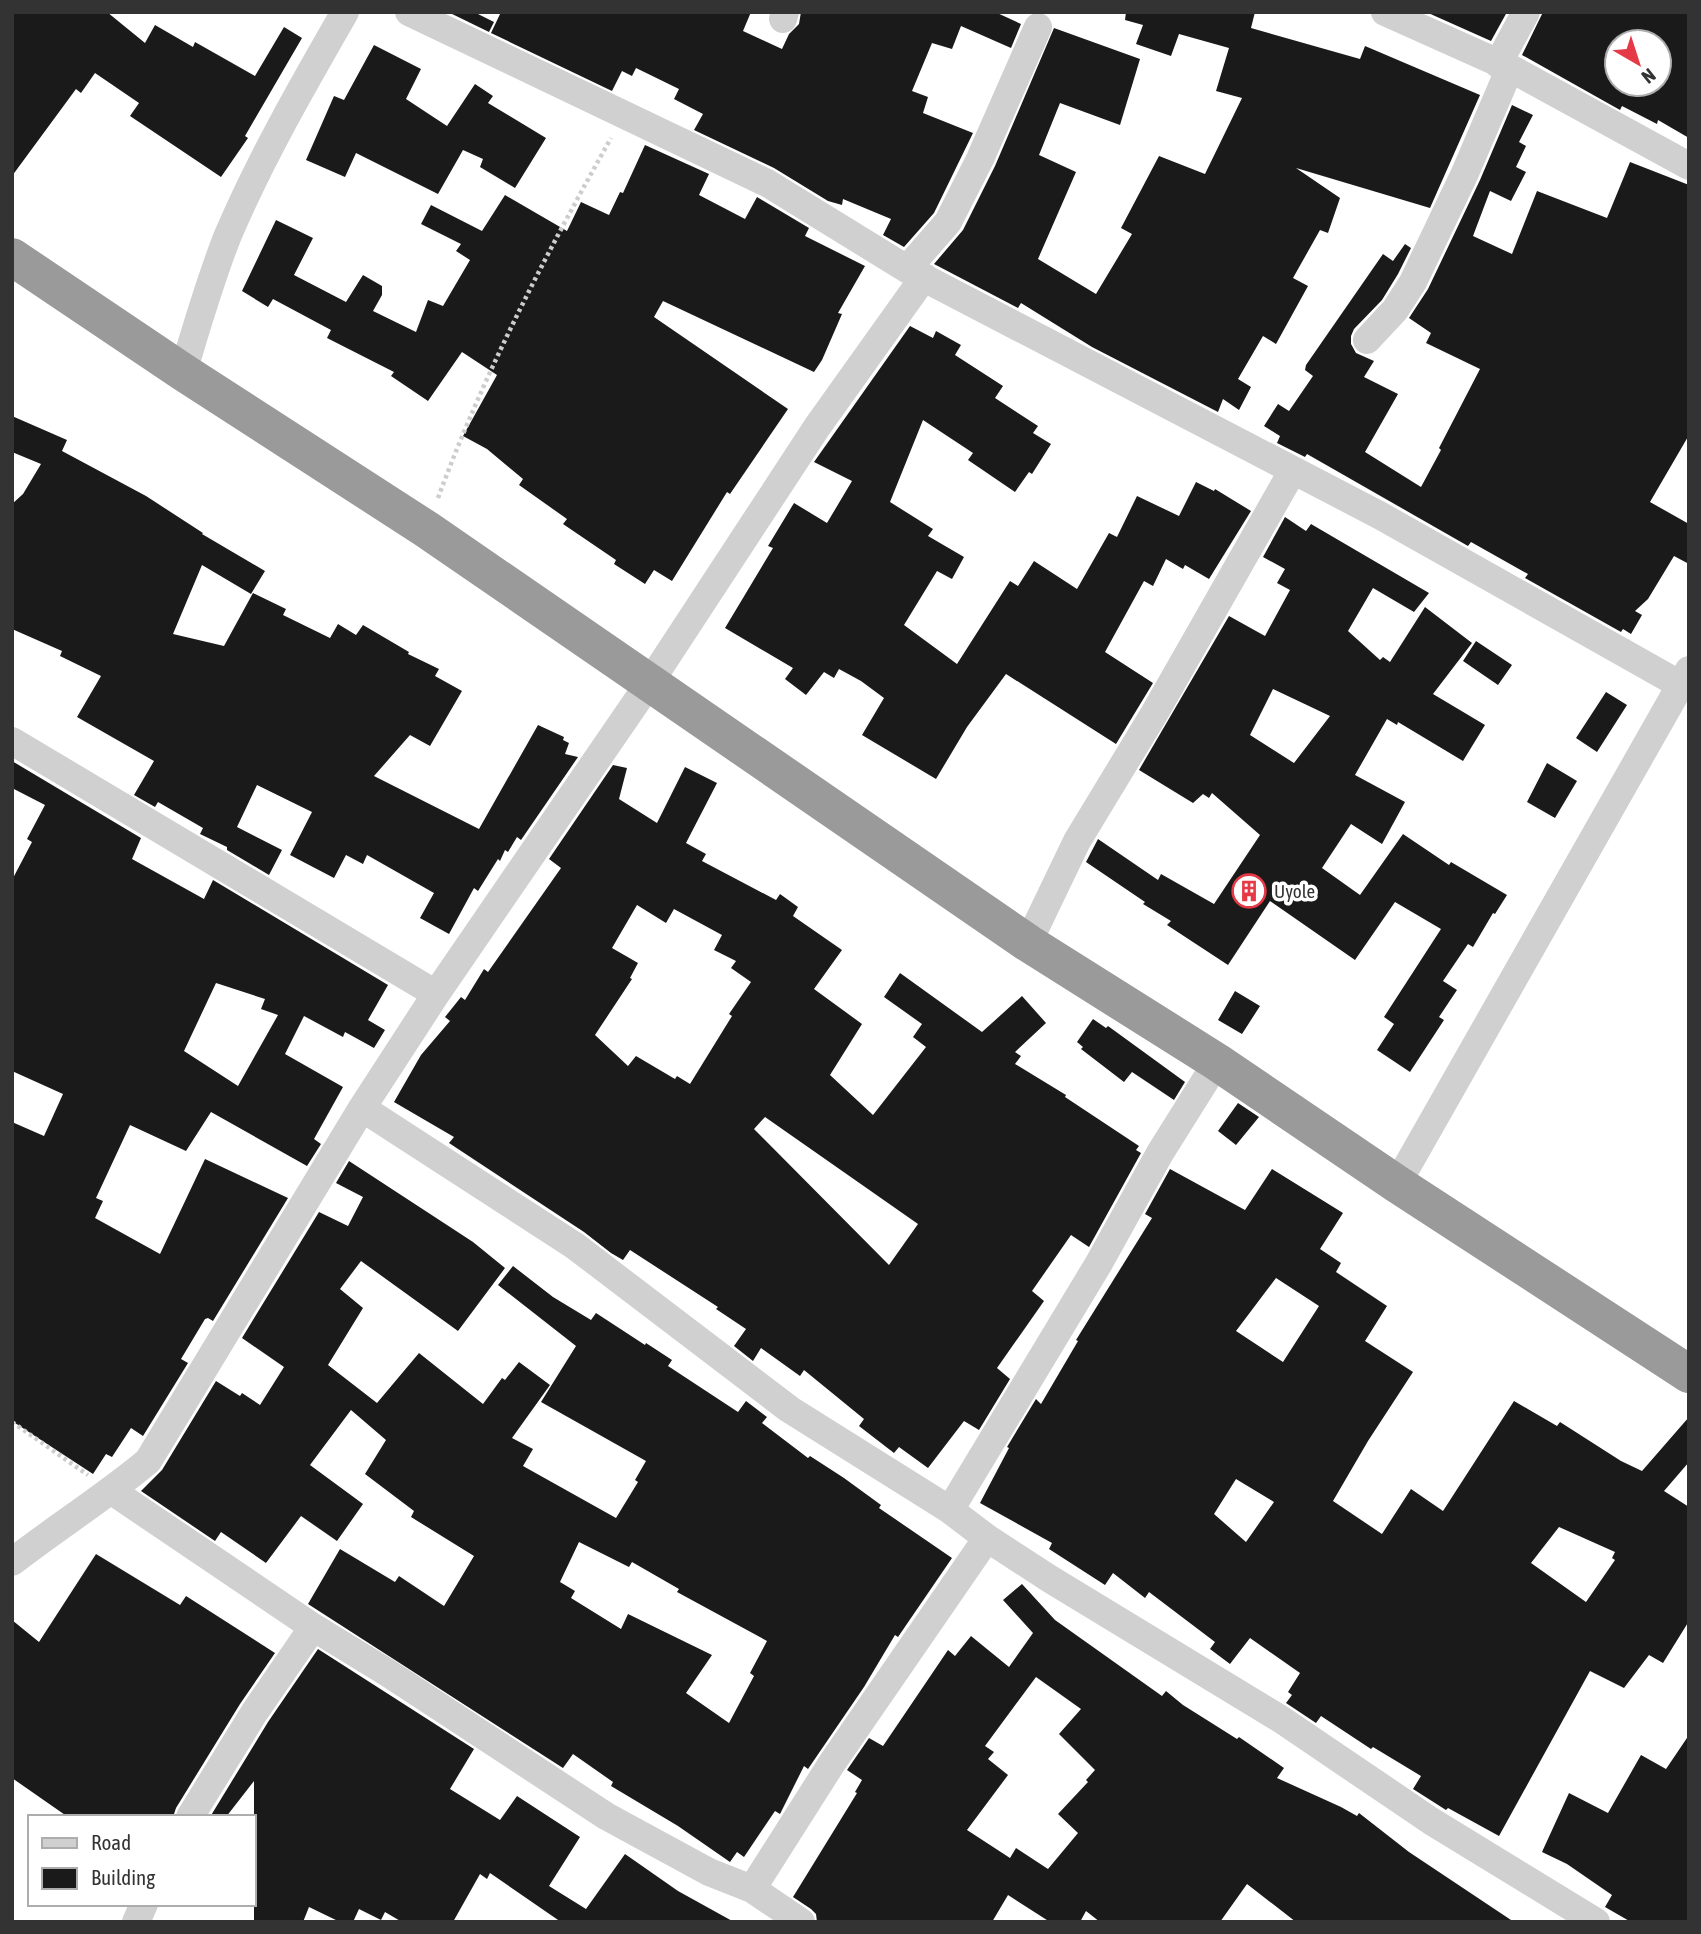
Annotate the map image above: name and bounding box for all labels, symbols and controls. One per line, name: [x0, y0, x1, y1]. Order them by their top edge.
north arrow: [1603, 28, 1673, 98]
text: N: [1637, 64, 1660, 88]
building icon: Uyole: [1230, 872, 1268, 910]
place label: Uyole: [1274, 880, 1315, 902]
legend: [28, 1815, 256, 1906]
text: Road: [91, 1830, 131, 1854]
text: Building: [91, 1865, 155, 1889]

